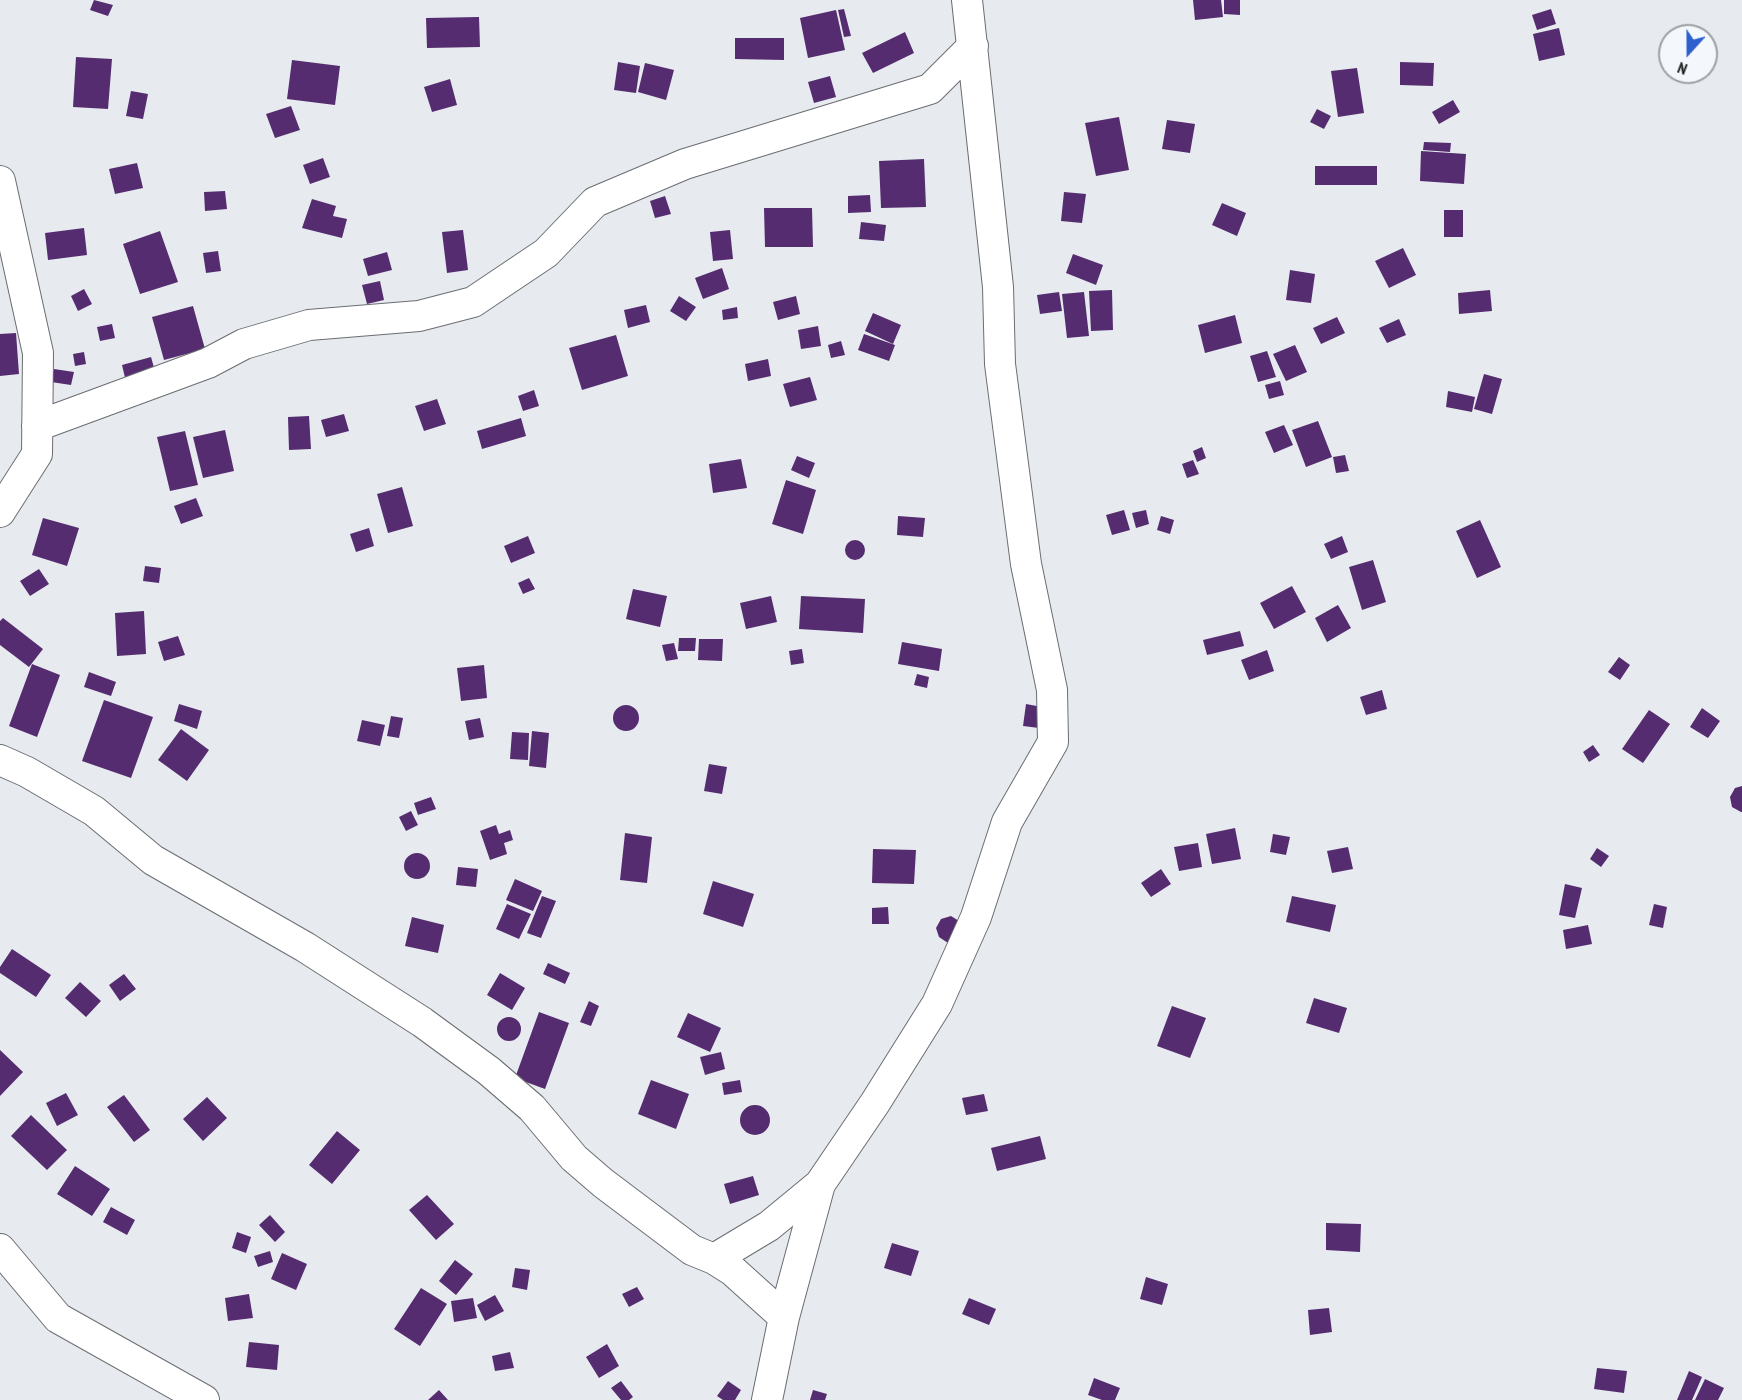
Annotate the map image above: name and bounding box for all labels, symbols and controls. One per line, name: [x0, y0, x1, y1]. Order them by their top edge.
north arrow: [1658, 24, 1718, 84]
text: N: [1675, 58, 1690, 80]

